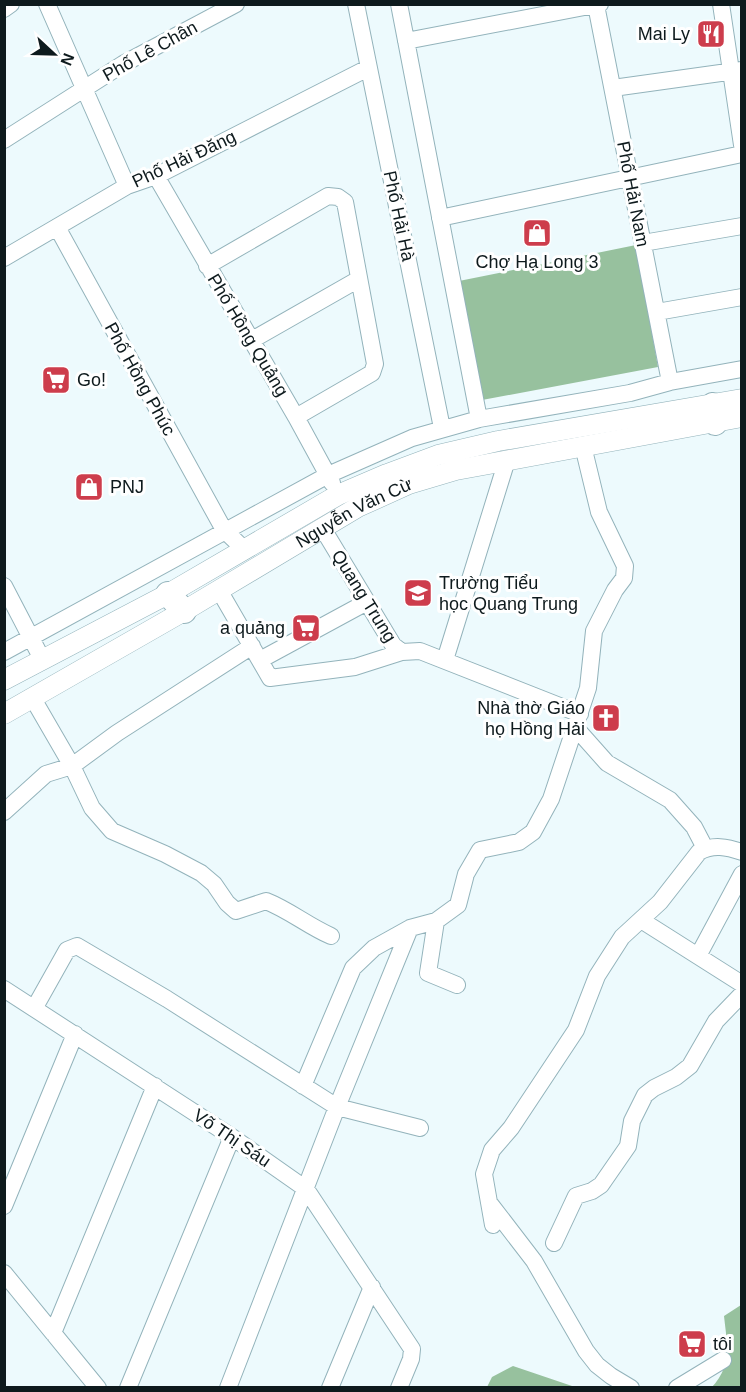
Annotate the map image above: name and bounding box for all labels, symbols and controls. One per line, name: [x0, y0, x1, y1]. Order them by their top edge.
street label: Phố Lê Chân: [99, 17, 201, 85]
restaurant icon: Mai Ly: [695, 18, 727, 50]
north arrow: [24, 24, 84, 84]
place label: Mai Ly: [638, 24, 690, 44]
text: N: [57, 51, 77, 68]
street label: Phố Hải Đăng: [129, 126, 239, 192]
street label: Phố Hải Nam: [613, 140, 653, 248]
street label: Phố Hải Hà: [380, 169, 419, 264]
shop icon: Chợ Hạ Long 3: [521, 217, 553, 249]
place label: Chợ Hạ Long 3: [476, 252, 598, 272]
street label: Phố Hồng Quảng: [204, 270, 292, 400]
street label: Phố Hồng Phúc: [101, 319, 179, 439]
supermarket icon: Go!: [40, 364, 72, 396]
place label: Go!: [77, 370, 106, 390]
shop icon: PNJ: [73, 471, 105, 503]
street label: Nguyễn Văn Cừ: [292, 474, 415, 552]
place label: PNJ: [110, 477, 144, 497]
street label: Quang Trung: [328, 546, 400, 646]
place label: Trường Tiểu học Quang Trung: [439, 573, 578, 614]
school or university icon: Trường Tiểu học Quang Trung: [402, 577, 434, 609]
supermarket icon: a quảng: [290, 612, 322, 644]
place label: a quảng: [220, 618, 285, 638]
place label: Nhà thờ Giáo họ Hồng Hải: [477, 698, 585, 739]
church icon: Nhà thờ Giáo họ Hồng Hải: [590, 702, 622, 734]
street label: Võ Thị Sáu: [190, 1105, 274, 1171]
supermarket icon: tôi: [676, 1328, 708, 1360]
place label: tôi: [713, 1334, 732, 1354]

